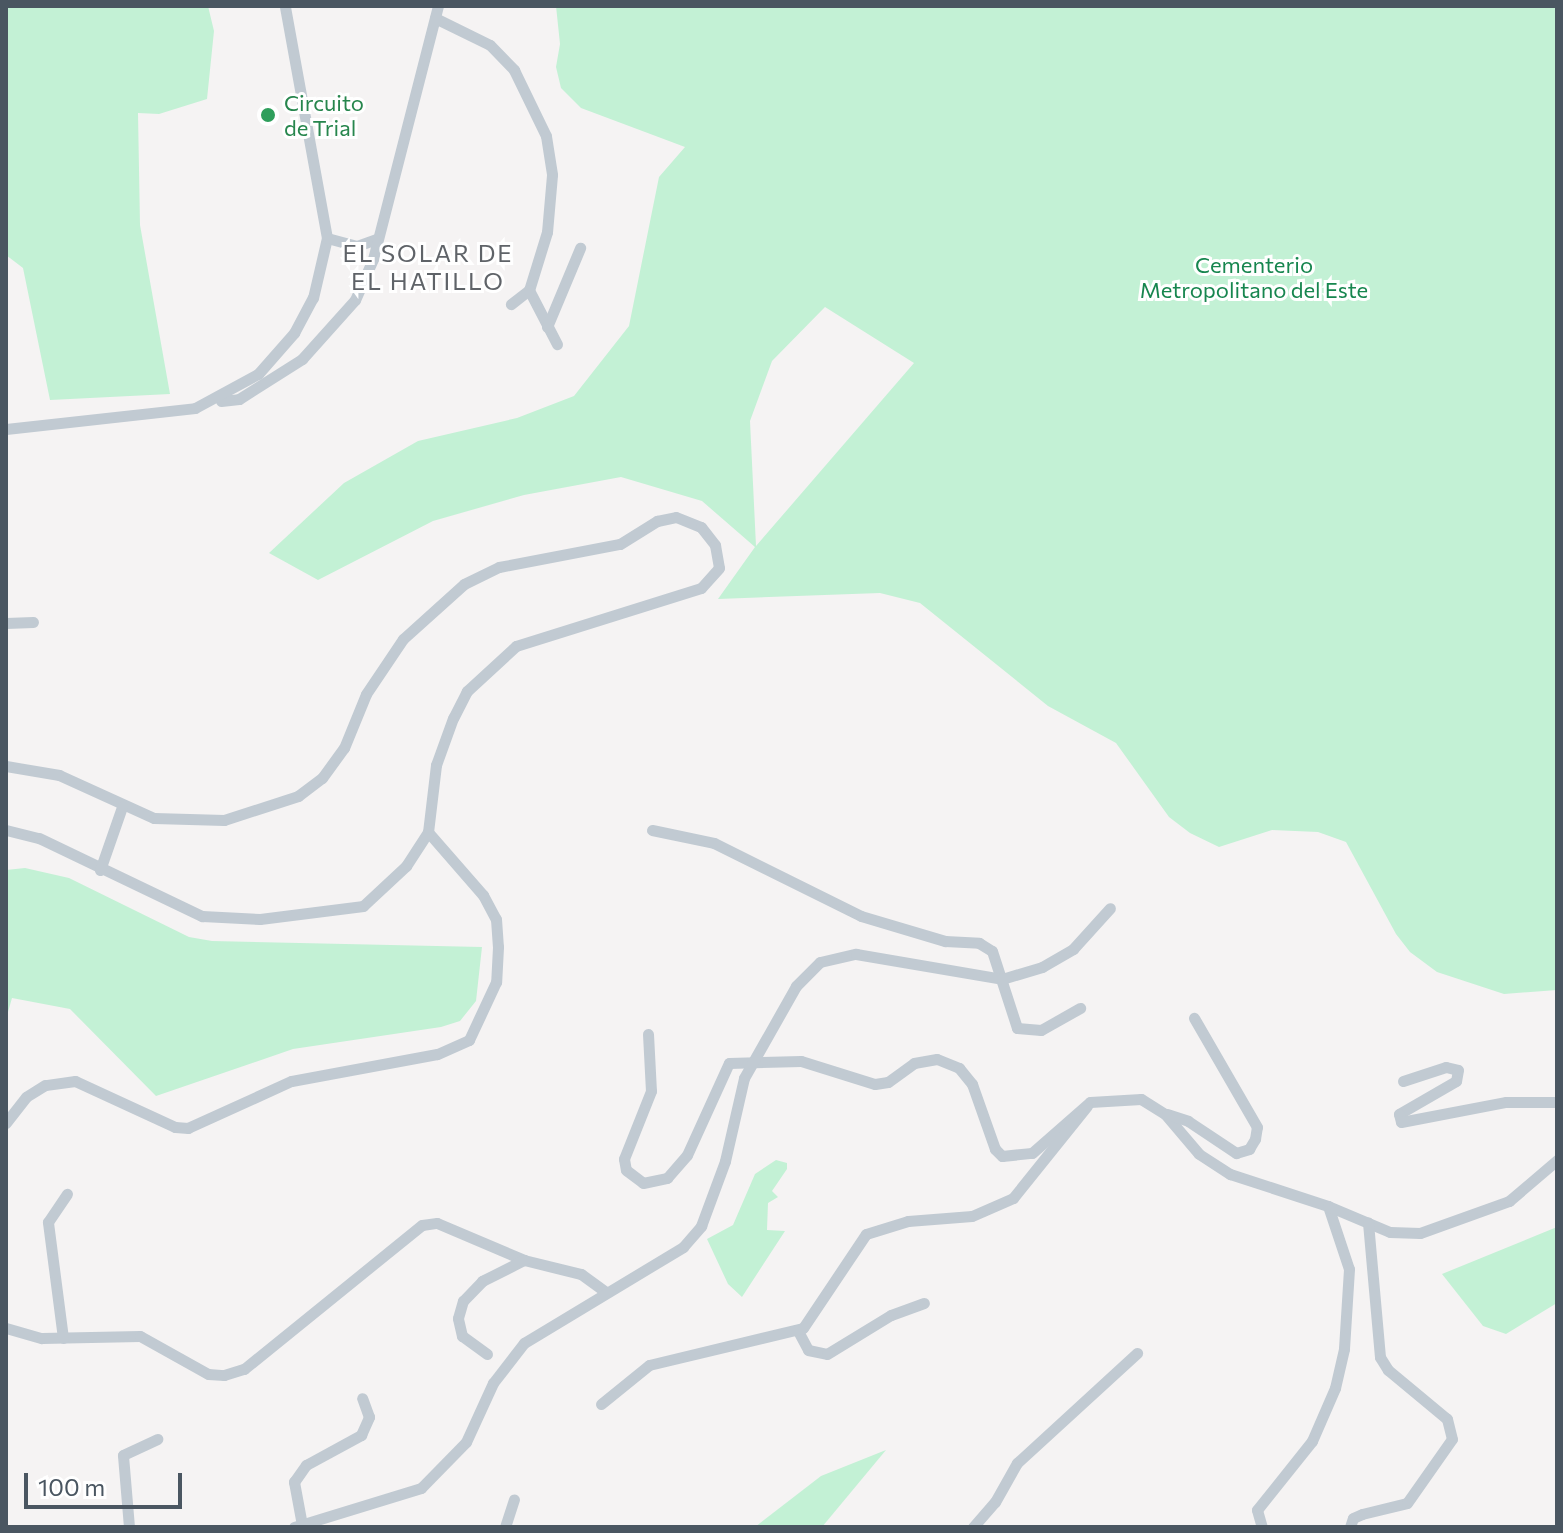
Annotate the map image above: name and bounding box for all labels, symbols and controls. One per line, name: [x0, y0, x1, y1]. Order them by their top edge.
place label: Circuito de Trial: [284, 89, 364, 140]
marker: Circuito de Trial: [259, 106, 277, 124]
district label: EL SOLAR DE EL HATILLO: [342, 239, 514, 295]
park label: Cementerio Metropolitano del Este: [1140, 251, 1368, 302]
scale bar: [28, 1457, 186, 1507]
text: 100 m: [38, 1472, 105, 1501]

